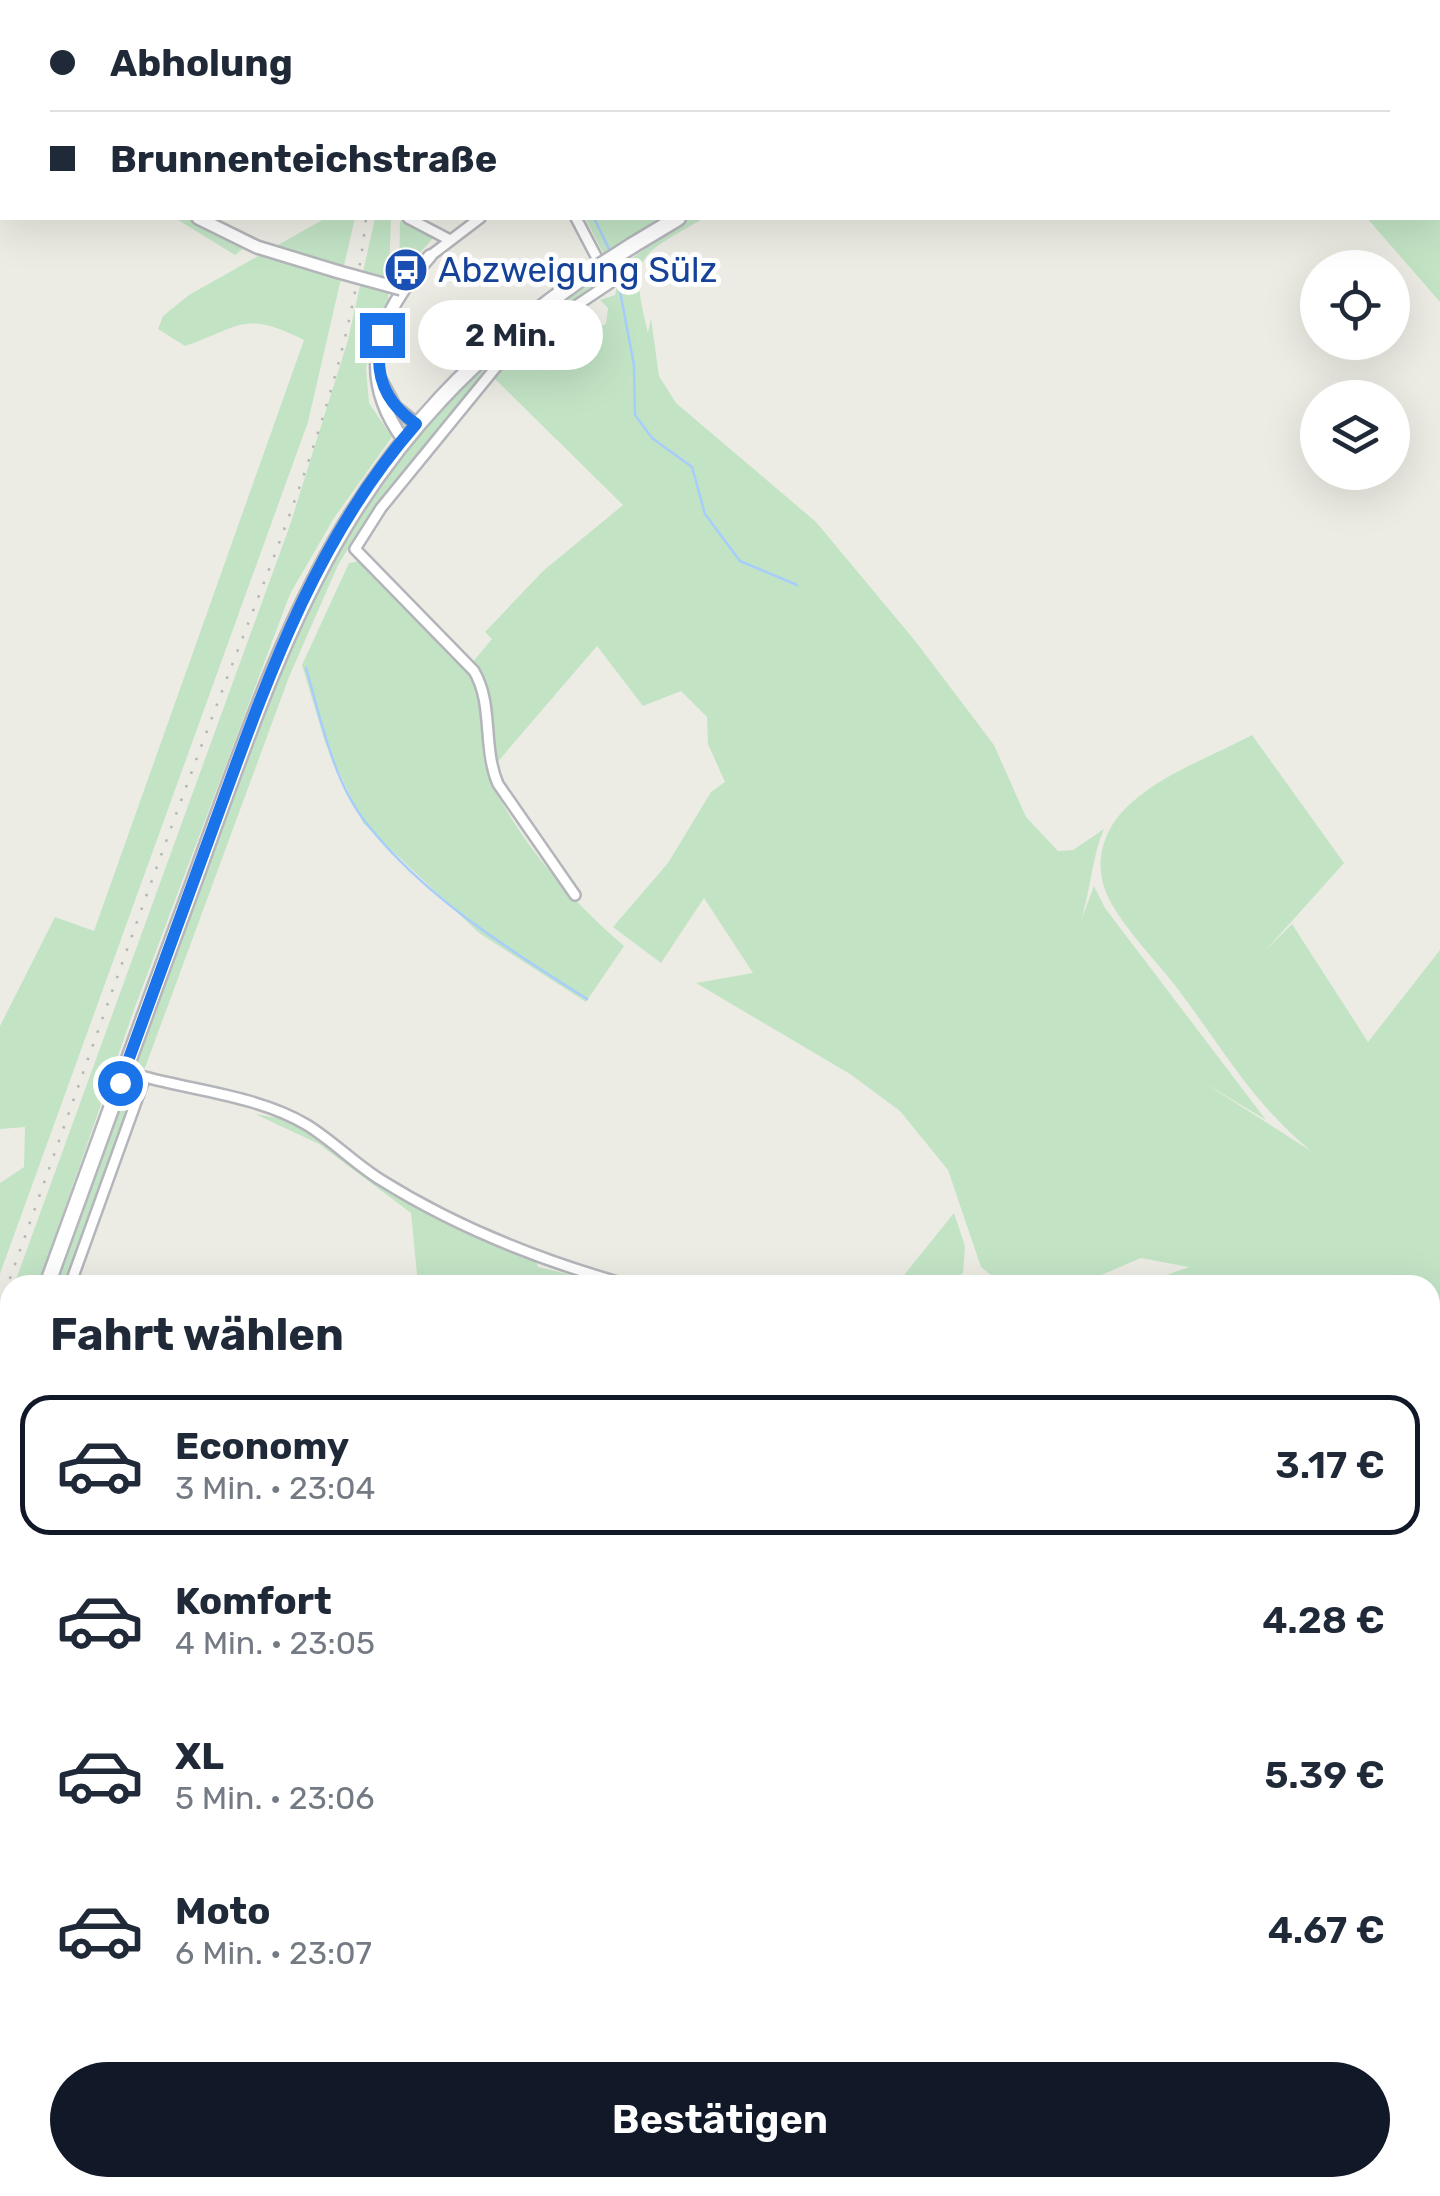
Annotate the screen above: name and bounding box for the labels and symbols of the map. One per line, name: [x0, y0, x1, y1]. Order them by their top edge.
bus stop icon: Abzweigung Sülz: [383, 247, 429, 293]
place label: Abzweigung Sülz: [438, 249, 717, 291]
callout: 2 Min.: [417, 300, 602, 370]
route end: [360, 313, 405, 358]
route start: [98, 1061, 143, 1106]

